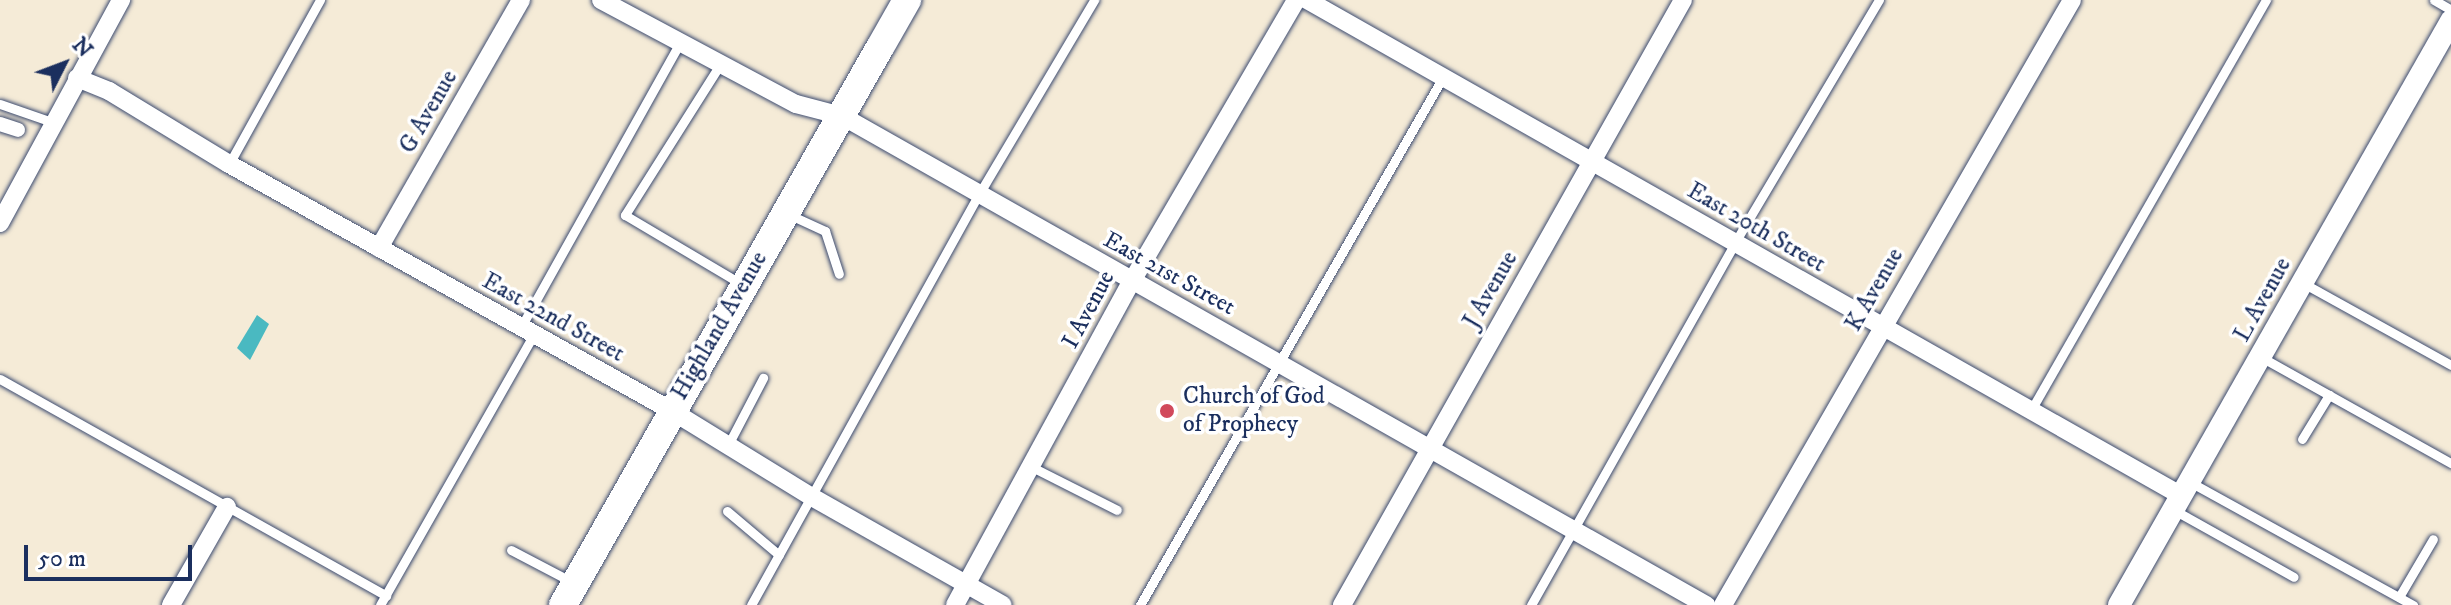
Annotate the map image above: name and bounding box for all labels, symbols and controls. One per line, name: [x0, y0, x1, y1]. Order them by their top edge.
north arrow: [24, 24, 104, 104]
text: N: [66, 32, 98, 63]
street label: G Avenue: [394, 65, 464, 159]
street label: East 20th Street: [1682, 177, 1830, 279]
street label: East 21st Street: [1098, 226, 1240, 322]
street label: K Avenue: [1840, 243, 1910, 337]
street label: J Avenue: [1458, 246, 1524, 334]
street label: Highland Avenue: [666, 247, 774, 405]
street label: L Avenue: [2228, 253, 2298, 347]
street label: I Avenue: [1057, 266, 1121, 354]
street label: East 22nd Street: [477, 267, 629, 369]
place label: Church of God of Prophecy: [1183, 383, 1325, 439]
marker: Church of God of Prophecy: [1158, 402, 1176, 420]
scale bar: [28, 529, 196, 579]
text: 50 m: [38, 544, 86, 574]

